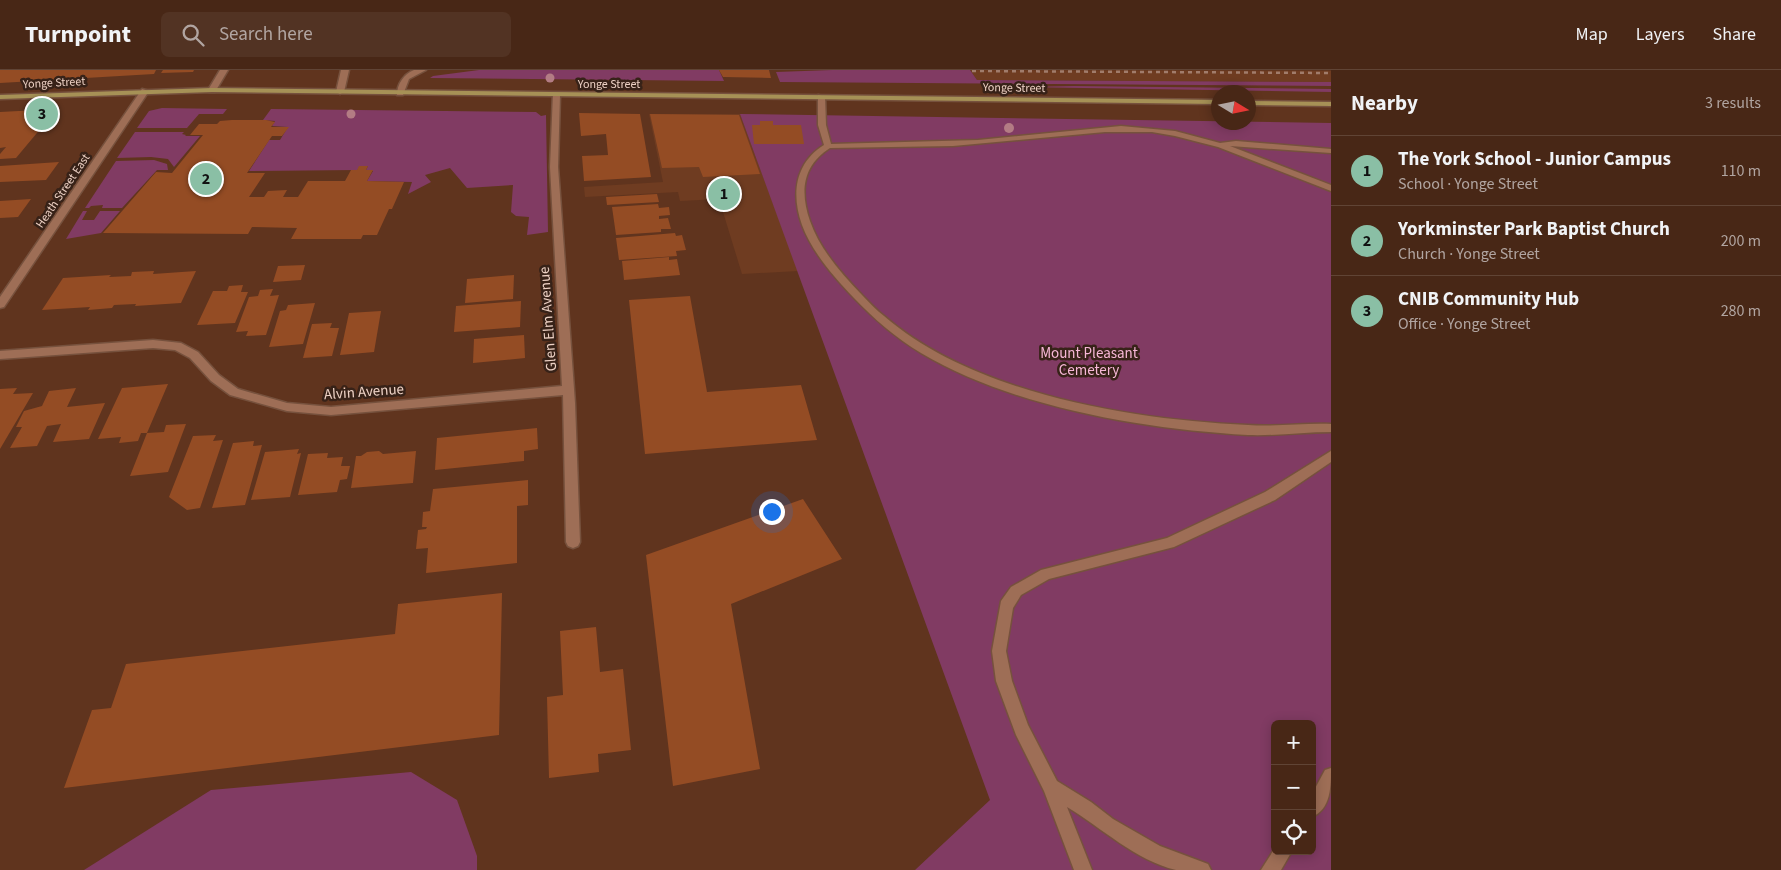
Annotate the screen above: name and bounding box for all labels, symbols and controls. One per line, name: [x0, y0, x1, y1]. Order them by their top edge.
search box: [161, 12, 511, 57]
text: Turnpoint: [25, 17, 131, 52]
icon: search: [179, 21, 207, 49]
text: Search here: [219, 21, 313, 48]
text: Map: [1576, 22, 1608, 47]
text: Layers: [1636, 22, 1685, 47]
text: Share: [1713, 22, 1756, 47]
street label: Yonge Street: [21, 73, 86, 93]
street label: Yonge Street: [577, 76, 640, 93]
street label: Yonge Street: [982, 79, 1045, 97]
north arrow: [1211, 85, 1256, 130]
text: Nearby: [1351, 88, 1418, 118]
text: 3 results: [1705, 92, 1761, 114]
pin: 3: [26, 95, 58, 133]
text: The York School - Junior Campus: [1398, 146, 1671, 173]
street label: Heath Street East: [32, 151, 94, 231]
pin: 2: [190, 160, 222, 198]
text: 1: [1363, 160, 1371, 182]
text: 110 m: [1721, 160, 1761, 182]
text: School · Yonge Street: [1398, 173, 1538, 195]
pin: 1: [708, 175, 740, 213]
text: Yorkminster Park Baptist Church: [1398, 216, 1670, 243]
text: 2: [1363, 230, 1371, 252]
text: 200 m: [1721, 230, 1761, 252]
text: Church · Yonge Street: [1398, 243, 1540, 265]
street label: Glen Elm Avenue: [534, 266, 562, 372]
text: CNIB Community Hub: [1398, 286, 1579, 313]
text: 3: [1363, 300, 1371, 322]
text: 280 m: [1721, 300, 1761, 322]
text: Office · Yonge Street: [1398, 313, 1531, 335]
park label: Mount Pleasant Cemetery: [1040, 343, 1138, 381]
street label: Alvin Avenue: [323, 379, 405, 405]
your location: [759, 499, 785, 525]
map controls: [1271, 720, 1316, 855]
button: +: [1271, 720, 1316, 765]
button: −: [1271, 765, 1316, 810]
button: locate: [1271, 810, 1316, 855]

